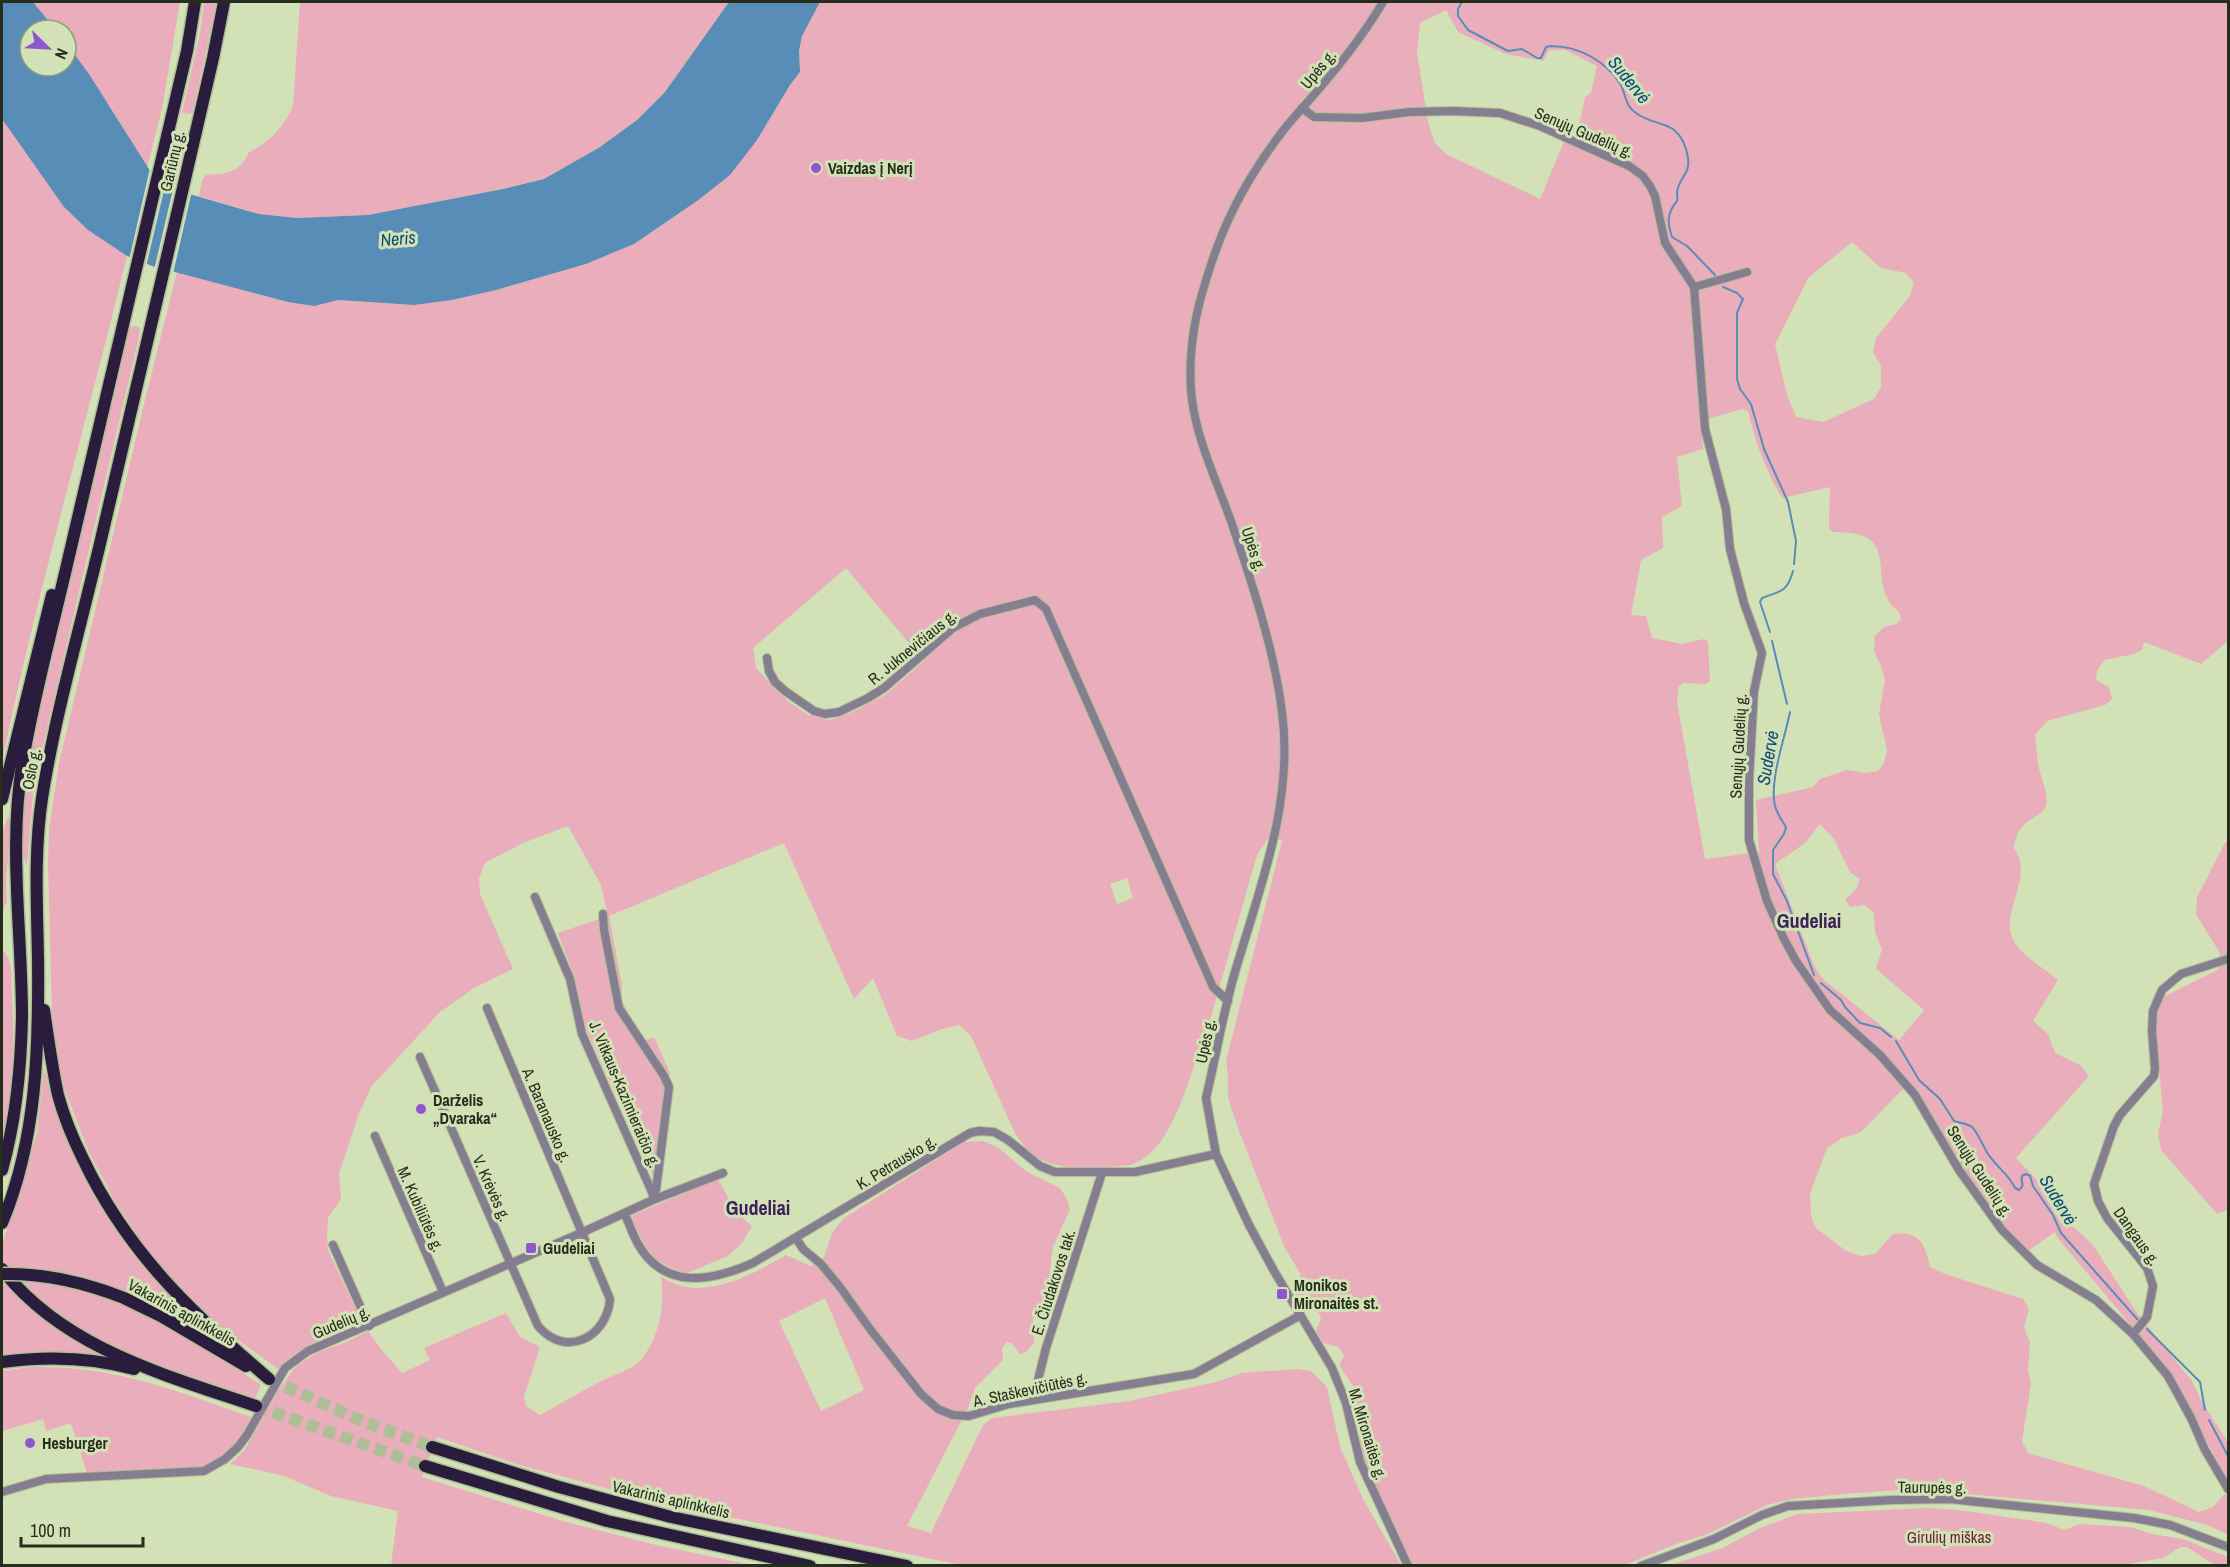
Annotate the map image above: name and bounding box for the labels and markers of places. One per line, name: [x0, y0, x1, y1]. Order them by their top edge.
place label: Vaizdas į Nerį: [828, 157, 913, 179]
marker: Vaizdas į Nerį: [809, 161, 823, 175]
place label: Darželis „Dvaraka“: [433, 1089, 497, 1129]
marker: Darželis „Dvaraka“: [414, 1102, 428, 1116]
place label: Gudeliai: [543, 1237, 595, 1259]
marker: Gudeliai: [524, 1241, 538, 1255]
place label: Monikos Mironaitės st.: [1294, 1274, 1379, 1314]
marker: Monikos Mironaitės st.: [1275, 1287, 1289, 1301]
place label: Hesburger: [42, 1432, 109, 1454]
marker: Hesburger: [23, 1436, 37, 1450]

